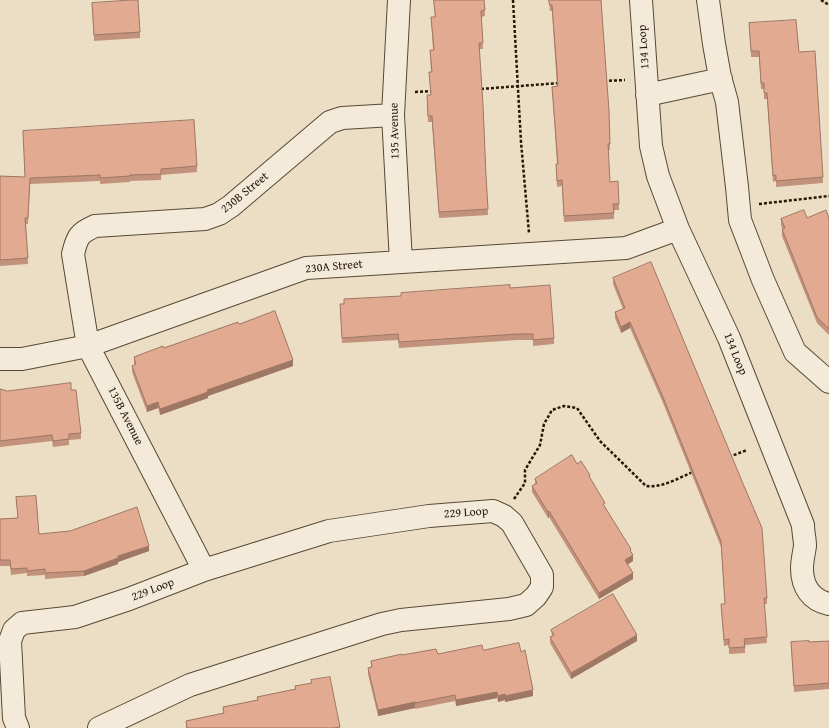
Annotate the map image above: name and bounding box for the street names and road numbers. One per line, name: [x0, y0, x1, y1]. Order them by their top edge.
street label: 134 Loop: [635, 24, 653, 70]
street label: 135 Avenue: [387, 102, 403, 160]
street label: 230B Street: [218, 169, 272, 217]
street label: 230A Street: [305, 257, 363, 277]
street label: 134 Loop: [720, 331, 750, 377]
street label: 135B Avenue: [104, 384, 146, 448]
street label: 229 Loop: [443, 504, 489, 522]
street label: 229 Loop: [130, 575, 176, 605]

